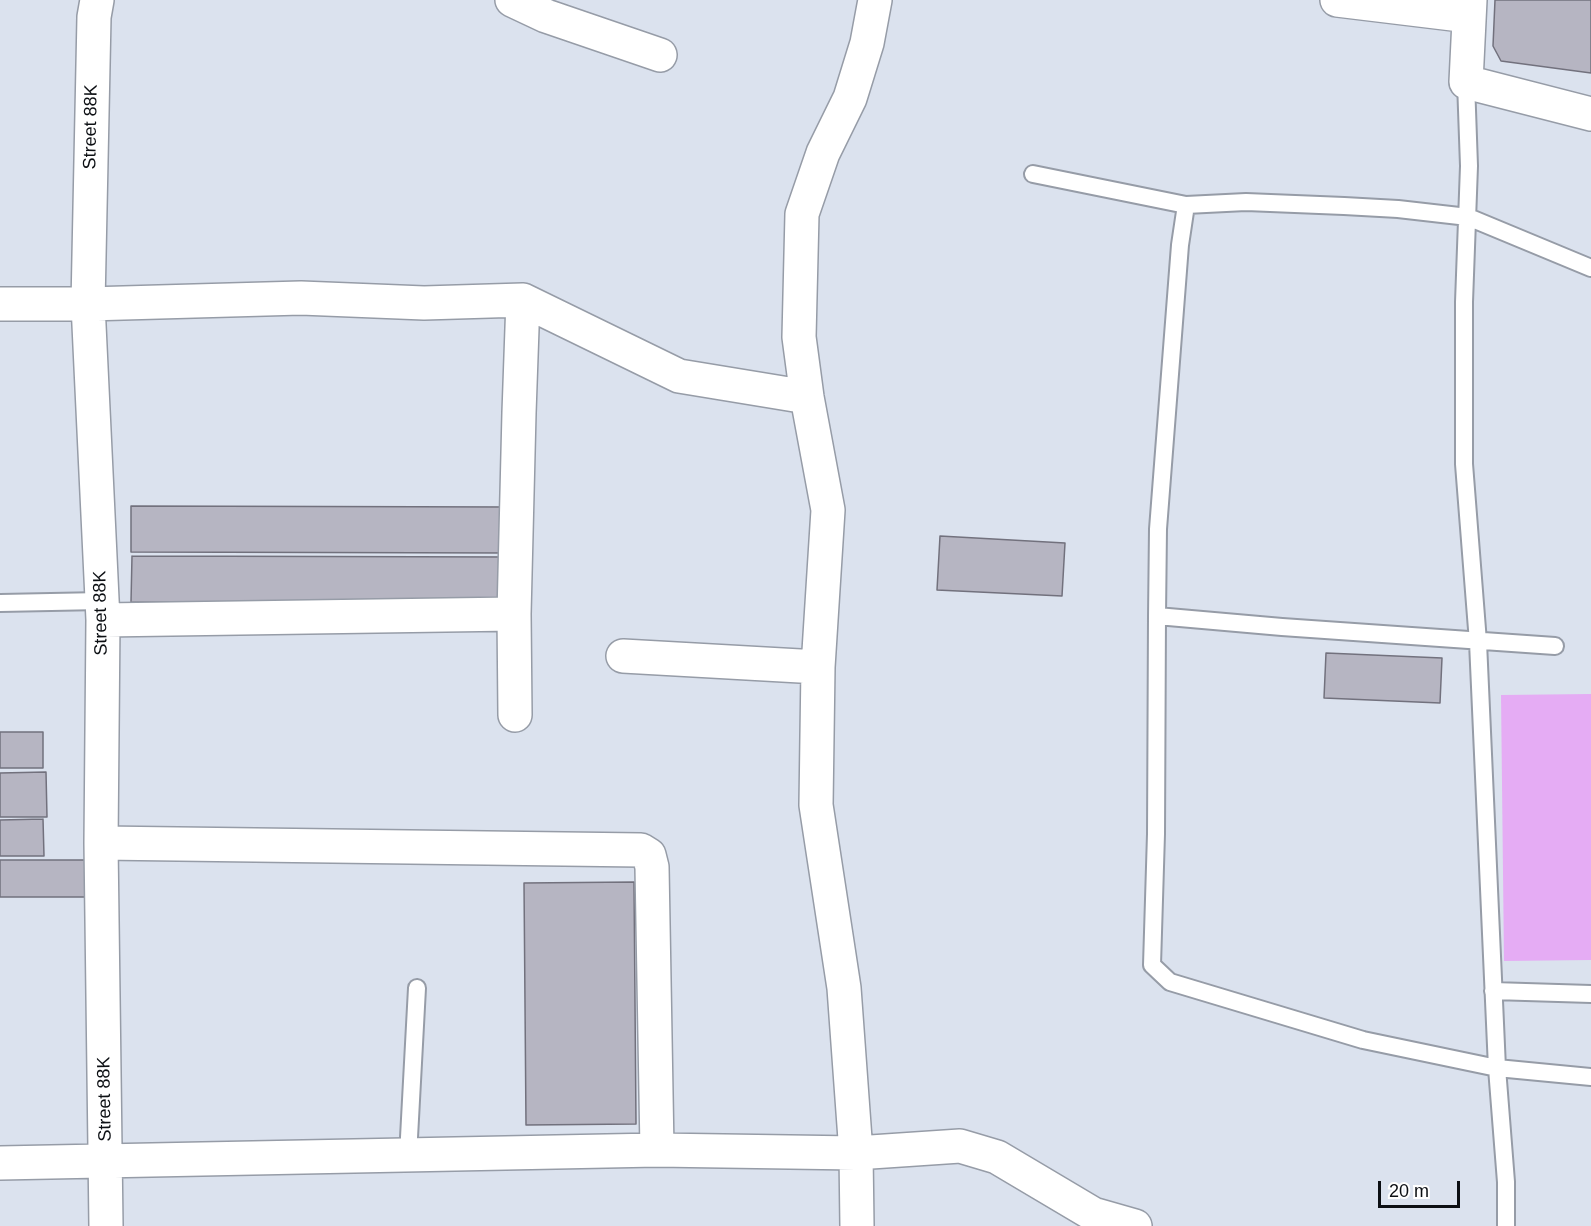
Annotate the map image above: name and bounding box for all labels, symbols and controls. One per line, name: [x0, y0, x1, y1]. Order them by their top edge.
street label: Street 88K: [79, 84, 103, 170]
street label: Street 88K: [89, 570, 113, 656]
street label: Street 88K: [93, 1056, 117, 1142]
scale bar: [1381, 1169, 1464, 1207]
text: 20 m: [1389, 1181, 1429, 1201]

